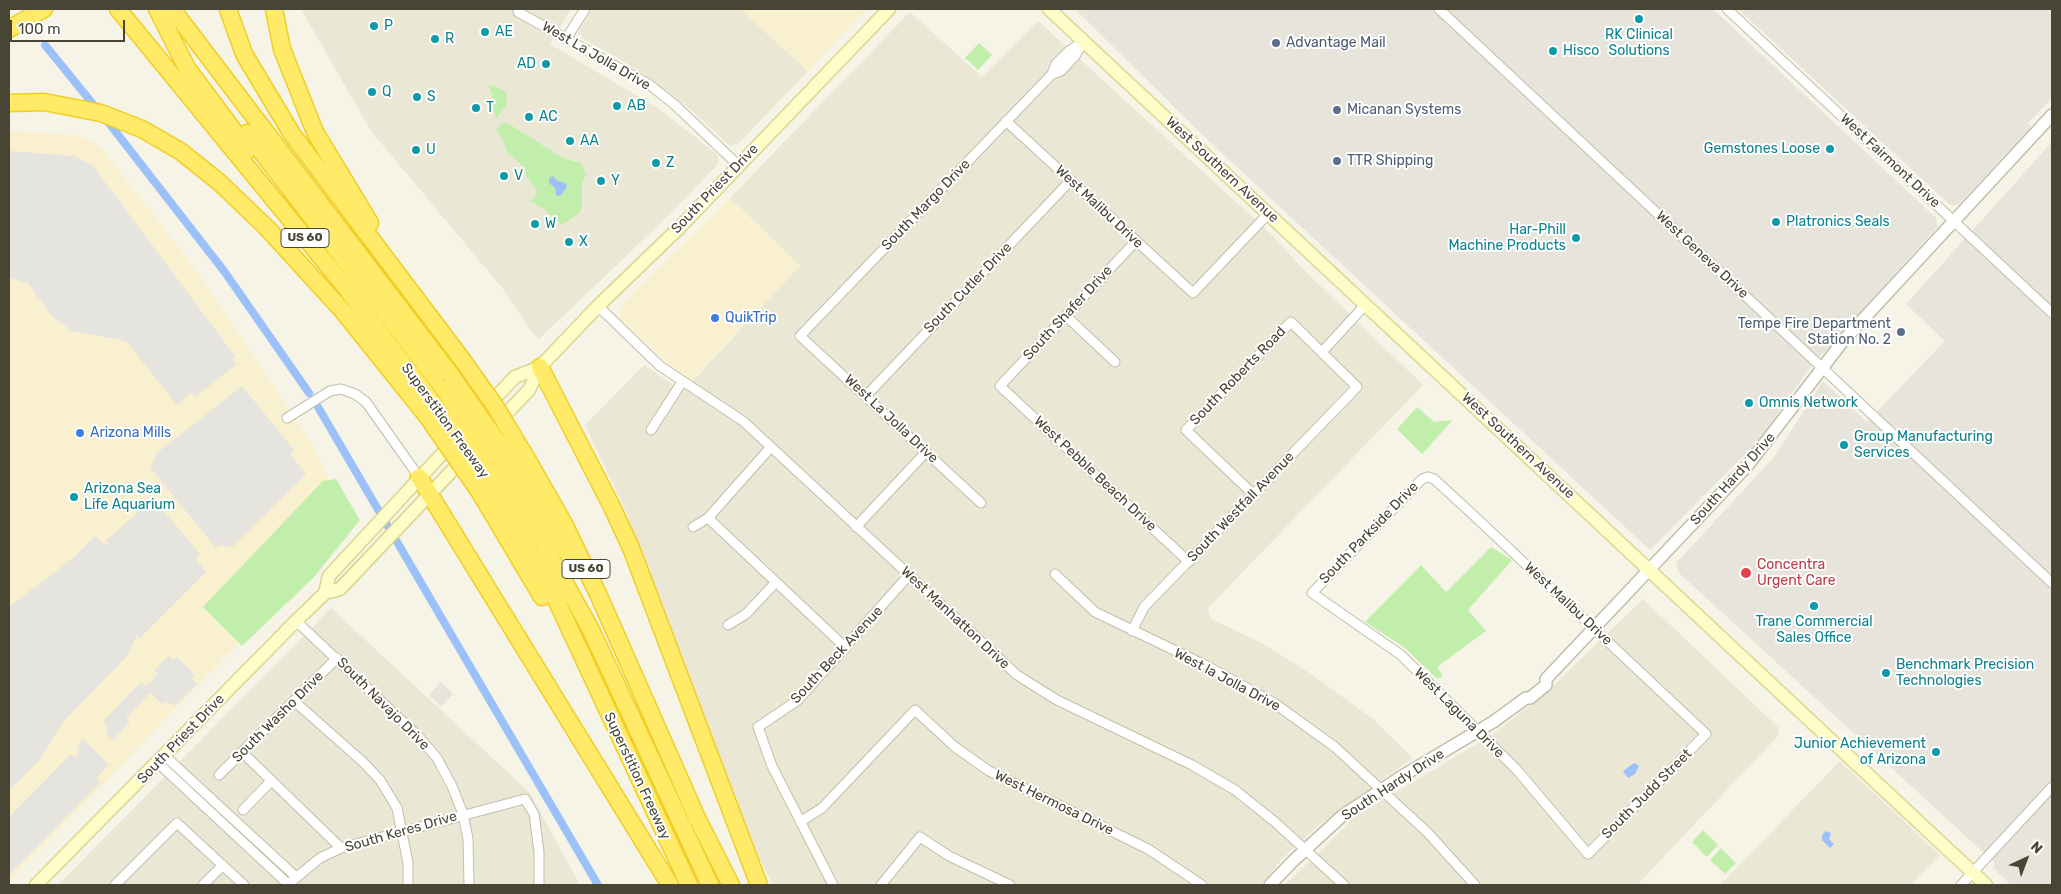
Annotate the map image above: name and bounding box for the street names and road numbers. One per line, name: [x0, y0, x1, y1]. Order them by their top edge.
street label: West La Jolla Drive: [539, 18, 653, 94]
street label: West Fairmont Drive: [1837, 110, 1943, 212]
street label: West Southern Avenue: [1162, 113, 1282, 227]
street label: South Priest Drive: [668, 141, 762, 237]
street label: South Margo Drive: [878, 156, 974, 254]
street label: West Malibu Drive: [1051, 162, 1147, 252]
street label: West Geneva Drive: [1652, 208, 1752, 302]
road number: US 60: [281, 228, 329, 248]
street label: South Cutler Drive: [920, 239, 1016, 337]
street label: South Shafer Drive: [1020, 262, 1116, 364]
street label: South Roberts Road: [1187, 323, 1289, 429]
street label: Superstition Freeway: [398, 360, 492, 482]
street label: West La Jolla Drive: [841, 371, 941, 467]
street label: West Southern Avenue: [1458, 389, 1578, 503]
street label: West Pebble Beach Drive: [1030, 413, 1160, 535]
street label: South Hardy Drive: [1687, 429, 1779, 529]
street label: South Westfall Avenue: [1184, 449, 1298, 565]
street label: South Parkside Drive: [1316, 478, 1422, 588]
street label: West Malibu Drive: [1520, 559, 1616, 649]
road number: US 60: [562, 560, 610, 578]
street label: West Manhatton Drive: [897, 563, 1013, 673]
street label: South Beck Avenue: [787, 603, 887, 707]
street label: West la Jolla Drive: [1171, 645, 1283, 715]
street label: South Navajo Drive: [333, 654, 433, 754]
street label: West Laguna Drive: [1410, 664, 1508, 762]
street label: South Washo Drive: [229, 668, 327, 766]
street label: South Priest Drive: [134, 691, 228, 787]
street label: Superstition Freeway: [600, 710, 674, 842]
street label: South Judd Street: [1598, 745, 1696, 843]
street label: South Hardy Drive: [1339, 746, 1447, 824]
street label: West Hermosa Drive: [992, 767, 1116, 839]
street label: South Keres Drive: [343, 808, 459, 856]

